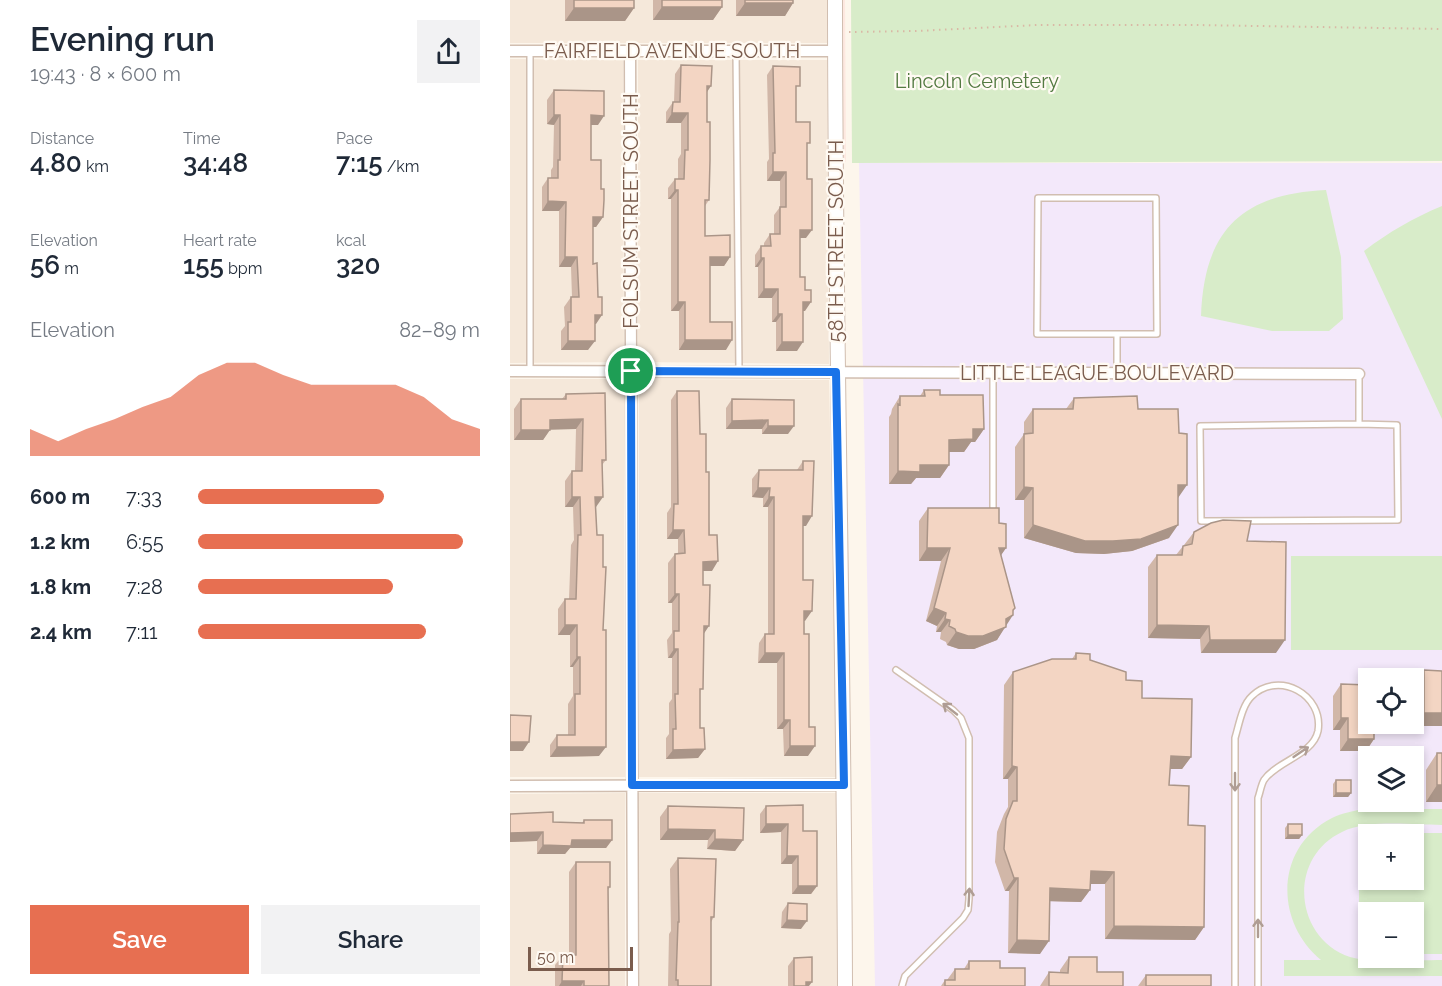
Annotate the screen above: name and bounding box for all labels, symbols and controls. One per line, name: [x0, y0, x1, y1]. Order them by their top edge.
text: Evening run: [30, 20, 215, 59]
button: share: [417, 20, 480, 83]
street label: FAIRFIELD AVENUE SOUTH: [544, 39, 800, 63]
text: 19:43 · 8 × 600 m: [30, 62, 181, 86]
park label: Lincoln Cemetery: [895, 69, 1059, 93]
street label: FOLSUM STREET SOUTH: [619, 93, 643, 329]
text: Distance: [30, 129, 94, 148]
text: Time: [183, 129, 220, 148]
text: Pace: [336, 129, 373, 148]
street label: 58TH STREET SOUTH: [824, 140, 848, 342]
text: 4.80: [30, 148, 82, 178]
text: 34:48: [183, 148, 248, 178]
text: 7:15: [336, 148, 383, 178]
text: km: [82, 157, 109, 176]
text: /km: [383, 157, 420, 176]
text: Elevation: [30, 231, 98, 250]
text: Heart rate: [183, 231, 257, 250]
text: kcal: [336, 231, 366, 250]
text: 56: [30, 250, 60, 280]
text: 155: [183, 250, 224, 280]
text: 320: [336, 250, 381, 280]
text: m: [60, 259, 79, 278]
text: bpm: [224, 259, 262, 278]
text: Elevation: [30, 318, 115, 342]
text: 82–89 m: [399, 318, 480, 342]
pin: [605, 345, 656, 396]
icon: arrive: [614, 354, 647, 387]
street label: LITTLE LEAGUE BOULEVARD: [960, 361, 1234, 385]
text: 600 m: [30, 485, 90, 509]
text: 7:33: [126, 485, 162, 509]
text: 1.2 km: [30, 530, 90, 554]
text: 6:55: [126, 530, 164, 554]
text: 1.8 km: [30, 575, 91, 599]
text: 7:28: [126, 575, 163, 599]
text: 2.4 km: [30, 620, 92, 644]
text: 7:11: [126, 620, 158, 644]
map controls: [1358, 668, 1424, 968]
button: locate: [1358, 668, 1424, 734]
one-way arrow: [942, 702, 958, 715]
one-way arrow: [1292, 745, 1309, 757]
button: layers: [1358, 746, 1424, 812]
one-way arrow: [1229, 772, 1241, 792]
button: +: [1358, 824, 1424, 890]
one-way arrow: [963, 887, 974, 907]
button: −: [1358, 902, 1424, 968]
button: Save: [30, 905, 249, 974]
button: Share: [261, 905, 480, 974]
one-way arrow: [1252, 918, 1264, 938]
scale bar: [528, 944, 633, 972]
text: 50 m: [537, 948, 574, 967]

